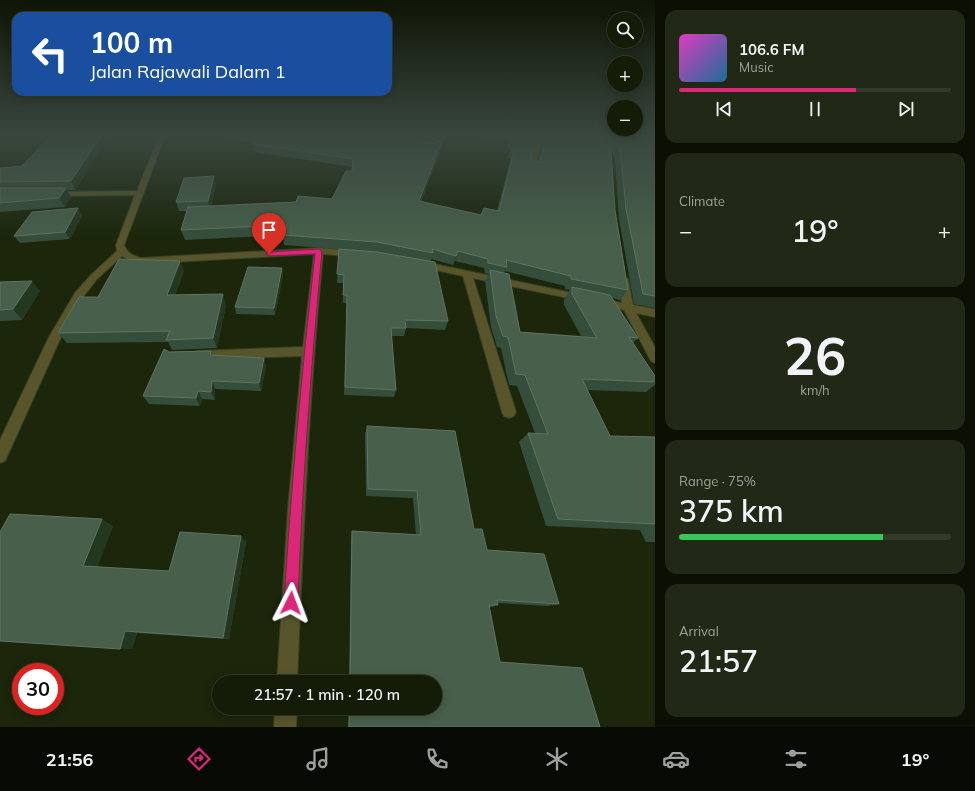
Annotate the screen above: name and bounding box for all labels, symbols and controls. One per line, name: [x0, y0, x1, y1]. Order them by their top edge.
map controls: [607, 12, 643, 136]
button: search: [607, 12, 643, 48]
text: 100 m: [90, 25, 173, 60]
icon: left: [24, 28, 76, 80]
text: 106.6 FM: [739, 40, 804, 59]
button: +: [607, 56, 643, 92]
text: Music: [739, 59, 774, 75]
text: Jalan Rajawali Dalam 1: [90, 60, 285, 83]
icon: previous: [713, 98, 735, 120]
icon: pause: [804, 98, 826, 120]
icon: next: [895, 98, 917, 120]
button: −: [607, 100, 643, 136]
text: Climate: [679, 193, 725, 209]
text: 19°: [791, 212, 839, 250]
pin: [252, 213, 286, 254]
text: −: [679, 217, 692, 245]
text: +: [938, 217, 951, 245]
icon: arrive: [258, 219, 280, 241]
text: 26: [784, 323, 846, 388]
text: km/h: [800, 382, 830, 398]
text: Range · 75%: [679, 473, 756, 489]
text: 375 km: [679, 492, 784, 530]
position arrow: [270, 582, 312, 624]
text: Arrival: [679, 623, 719, 639]
text: 21:57: [679, 642, 758, 680]
speed limit sign: 30: [12, 663, 64, 715]
text: 21:57 · 1 min · 120 m: [254, 685, 400, 704]
icon: directions: [185, 745, 213, 773]
icon: music: [304, 745, 332, 773]
icon: phone: [423, 745, 451, 773]
icon: climate: [543, 745, 571, 773]
icon: car: [662, 745, 690, 773]
icon: filters: [782, 745, 810, 773]
text: 21:56: [46, 748, 93, 771]
text: 19°: [901, 748, 929, 771]

